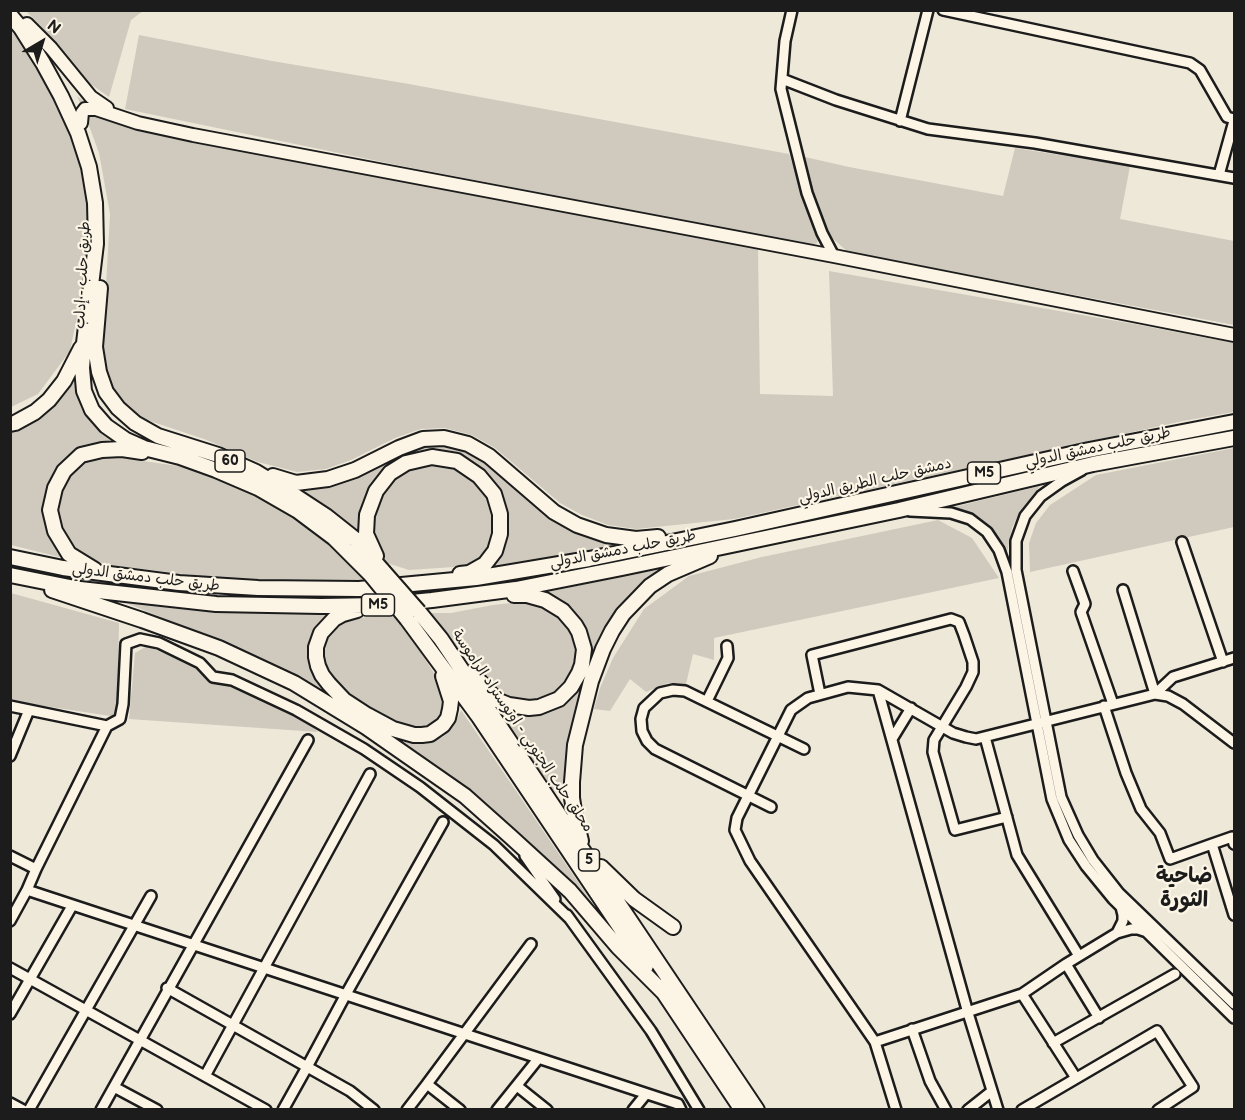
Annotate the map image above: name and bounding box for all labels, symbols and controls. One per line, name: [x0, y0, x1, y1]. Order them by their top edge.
north arrow: [12, 12, 72, 72]
text: N: [43, 16, 64, 39]
street label: طريق حلب - إدلب: [71, 221, 95, 329]
street label: طريق حلب دمشق الدولي: [1023, 424, 1173, 472]
road number: 60: [215, 450, 245, 472]
street label: دمشق حلب الطريق الدولي: [797, 455, 953, 507]
road number: M5: [968, 462, 1000, 484]
street label: طريق حلب دمشق الدولي: [548, 527, 698, 573]
street label: طريق حلب دمشق الدولي: [71, 560, 221, 596]
road number: M5: [362, 594, 394, 616]
street label: محلق حلب الجنوبي - اوتوستراد الراموسة: [447, 626, 597, 836]
road number: 5: [578, 849, 600, 871]
district label: ضاحية الثورة: [1156, 864, 1212, 914]

